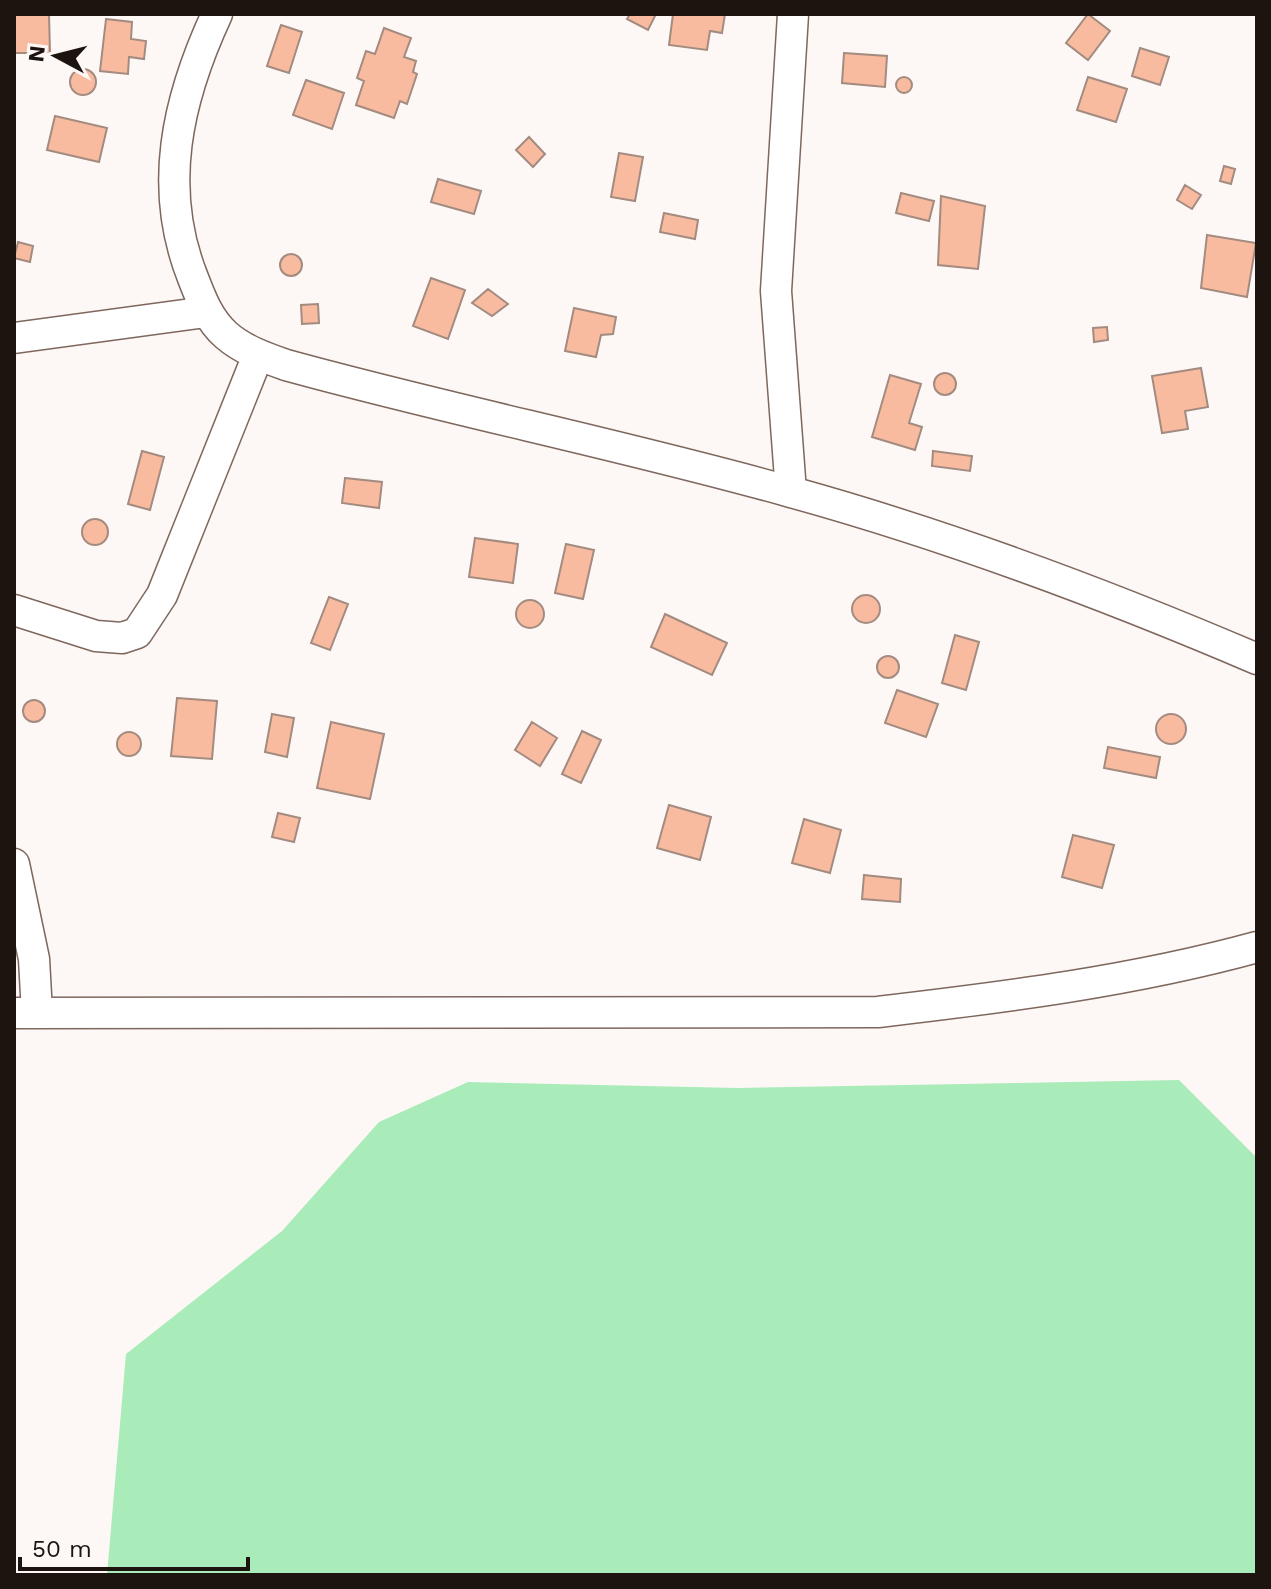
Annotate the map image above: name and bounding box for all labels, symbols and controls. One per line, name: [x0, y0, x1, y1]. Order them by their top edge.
north arrow: [16, 16, 96, 96]
text: N: [23, 44, 50, 63]
scale bar: [20, 1521, 248, 1571]
text: 50 m: [32, 1535, 92, 1563]

